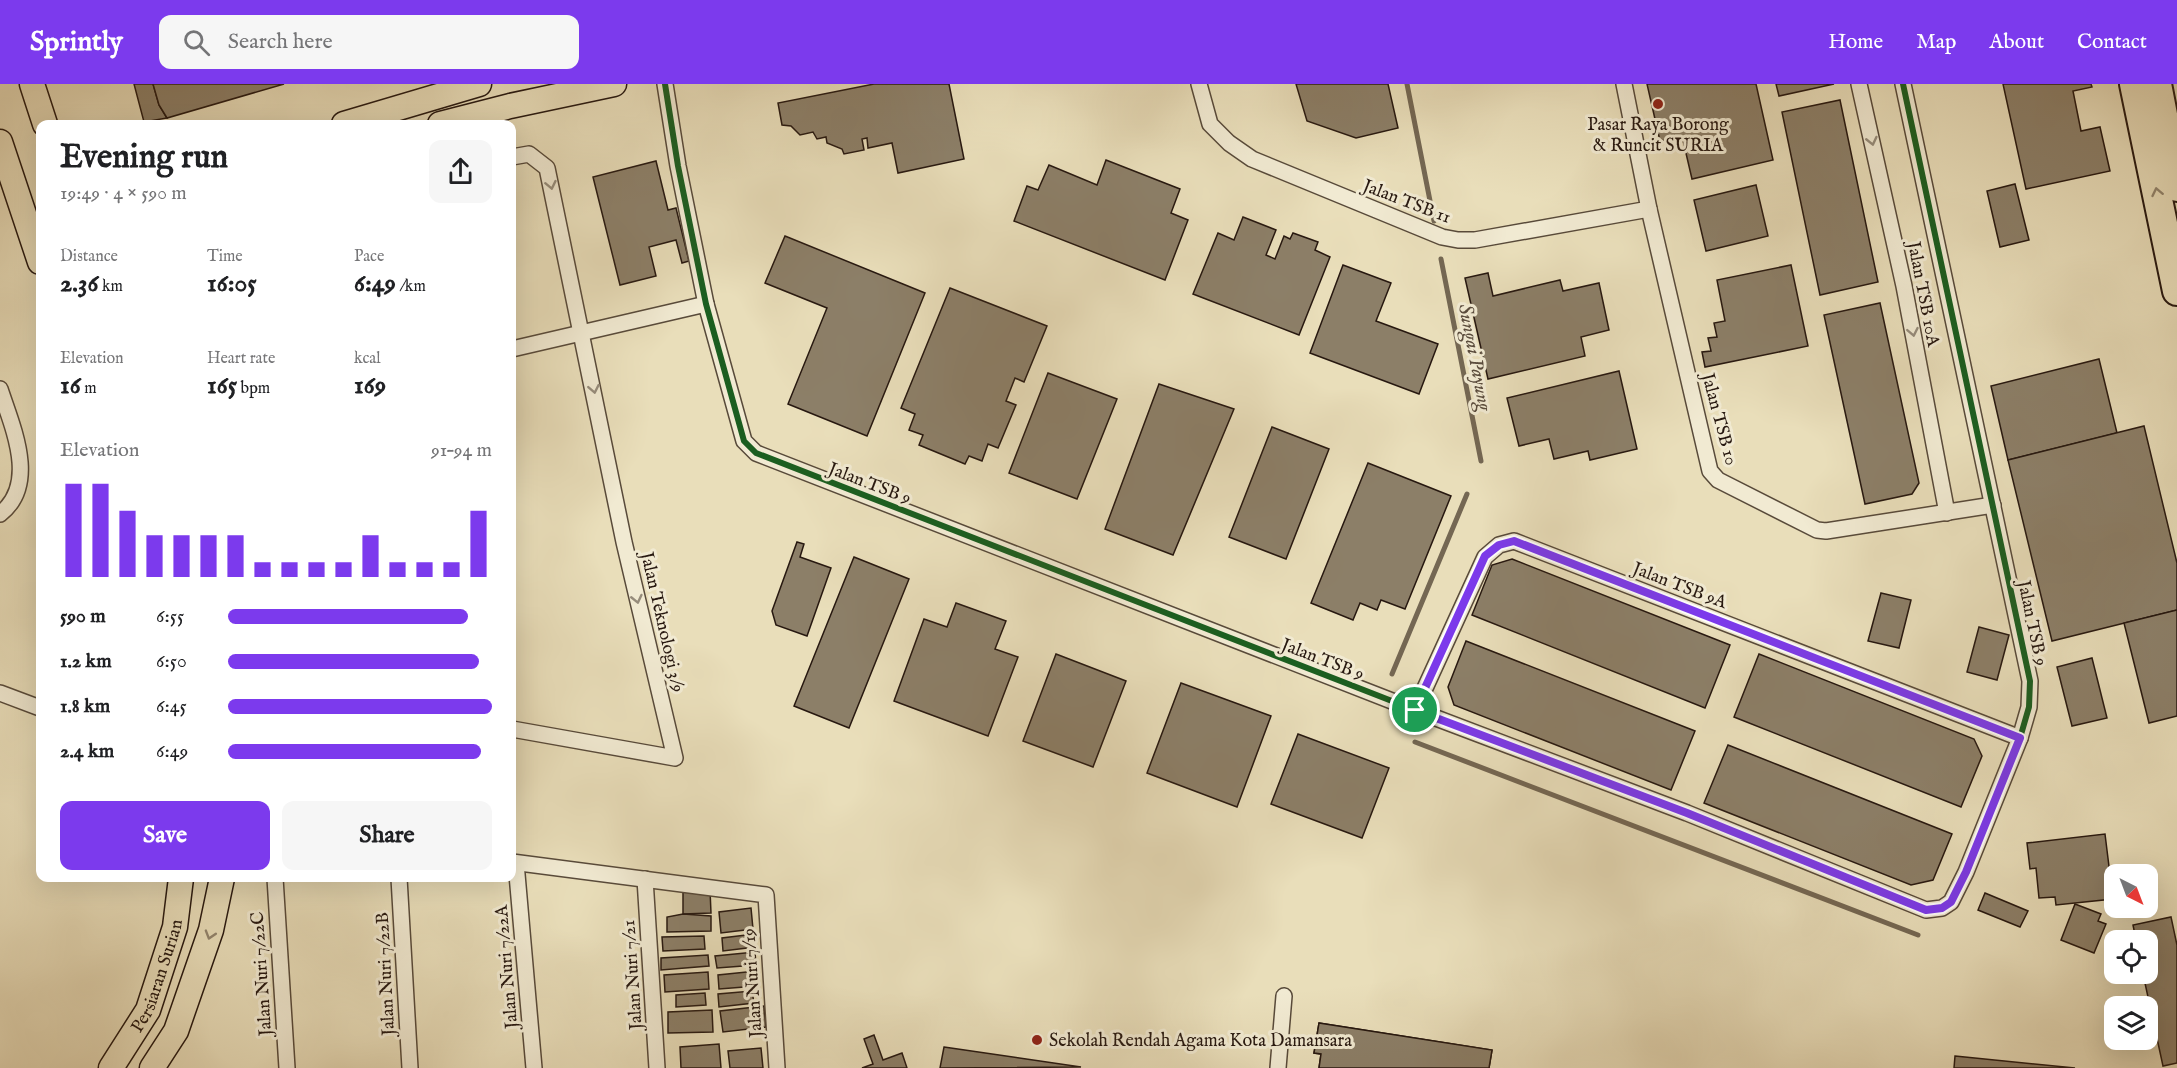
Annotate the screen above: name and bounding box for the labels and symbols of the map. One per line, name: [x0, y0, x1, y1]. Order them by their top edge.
marker: Pasar Raya Borong & Runcit SURIA: [1651, 97, 1665, 111]
place label: Pasar Raya Borong & Runcit SURIA: [1587, 114, 1729, 158]
one-way arrow: [1864, 136, 1877, 146]
street label: Jalan TSB 11: [1357, 174, 1454, 230]
one-way arrow: [544, 179, 557, 189]
one-way arrow: [2151, 188, 2164, 198]
street label: Jalan TSB 10A: [1901, 238, 1944, 350]
water label: Sungai Payung: [1451, 302, 1497, 414]
one-way arrow: [1906, 326, 1919, 336]
street label: Jalan TSB 10: [1695, 369, 1742, 468]
one-way arrow: [587, 384, 600, 394]
street label: Jalan TSB 9: [823, 457, 914, 511]
street label: Jalan Teknologi 3/9: [634, 548, 689, 695]
street label: Jalan TSB 9A: [1627, 557, 1731, 615]
street label: Jalan TSB 9: [2011, 576, 2052, 668]
one-way arrow: [630, 593, 643, 603]
street label: Jalan TSB 9: [1276, 633, 1367, 687]
pin: [1389, 684, 1440, 735]
north arrow: [2104, 864, 2158, 918]
street label: Jalan Nuri 7/22A: [491, 903, 525, 1032]
street label: Jalan Nuri 7/22C: [247, 911, 278, 1039]
street label: Jalan Nuri 7/22B: [372, 911, 401, 1038]
street label: Persiaran Surian: [126, 918, 189, 1038]
street label: Jalan Nuri 7/21: [618, 919, 649, 1033]
street label: Jalan Nuri 7/19: [738, 927, 769, 1040]
one-way arrow: [204, 929, 217, 940]
place label: Sekolah Rendah Agama Kota Damansara: [1049, 1030, 1352, 1053]
marker: Sekolah Rendah Agama Kota Damansara: [1030, 1033, 1044, 1047]

